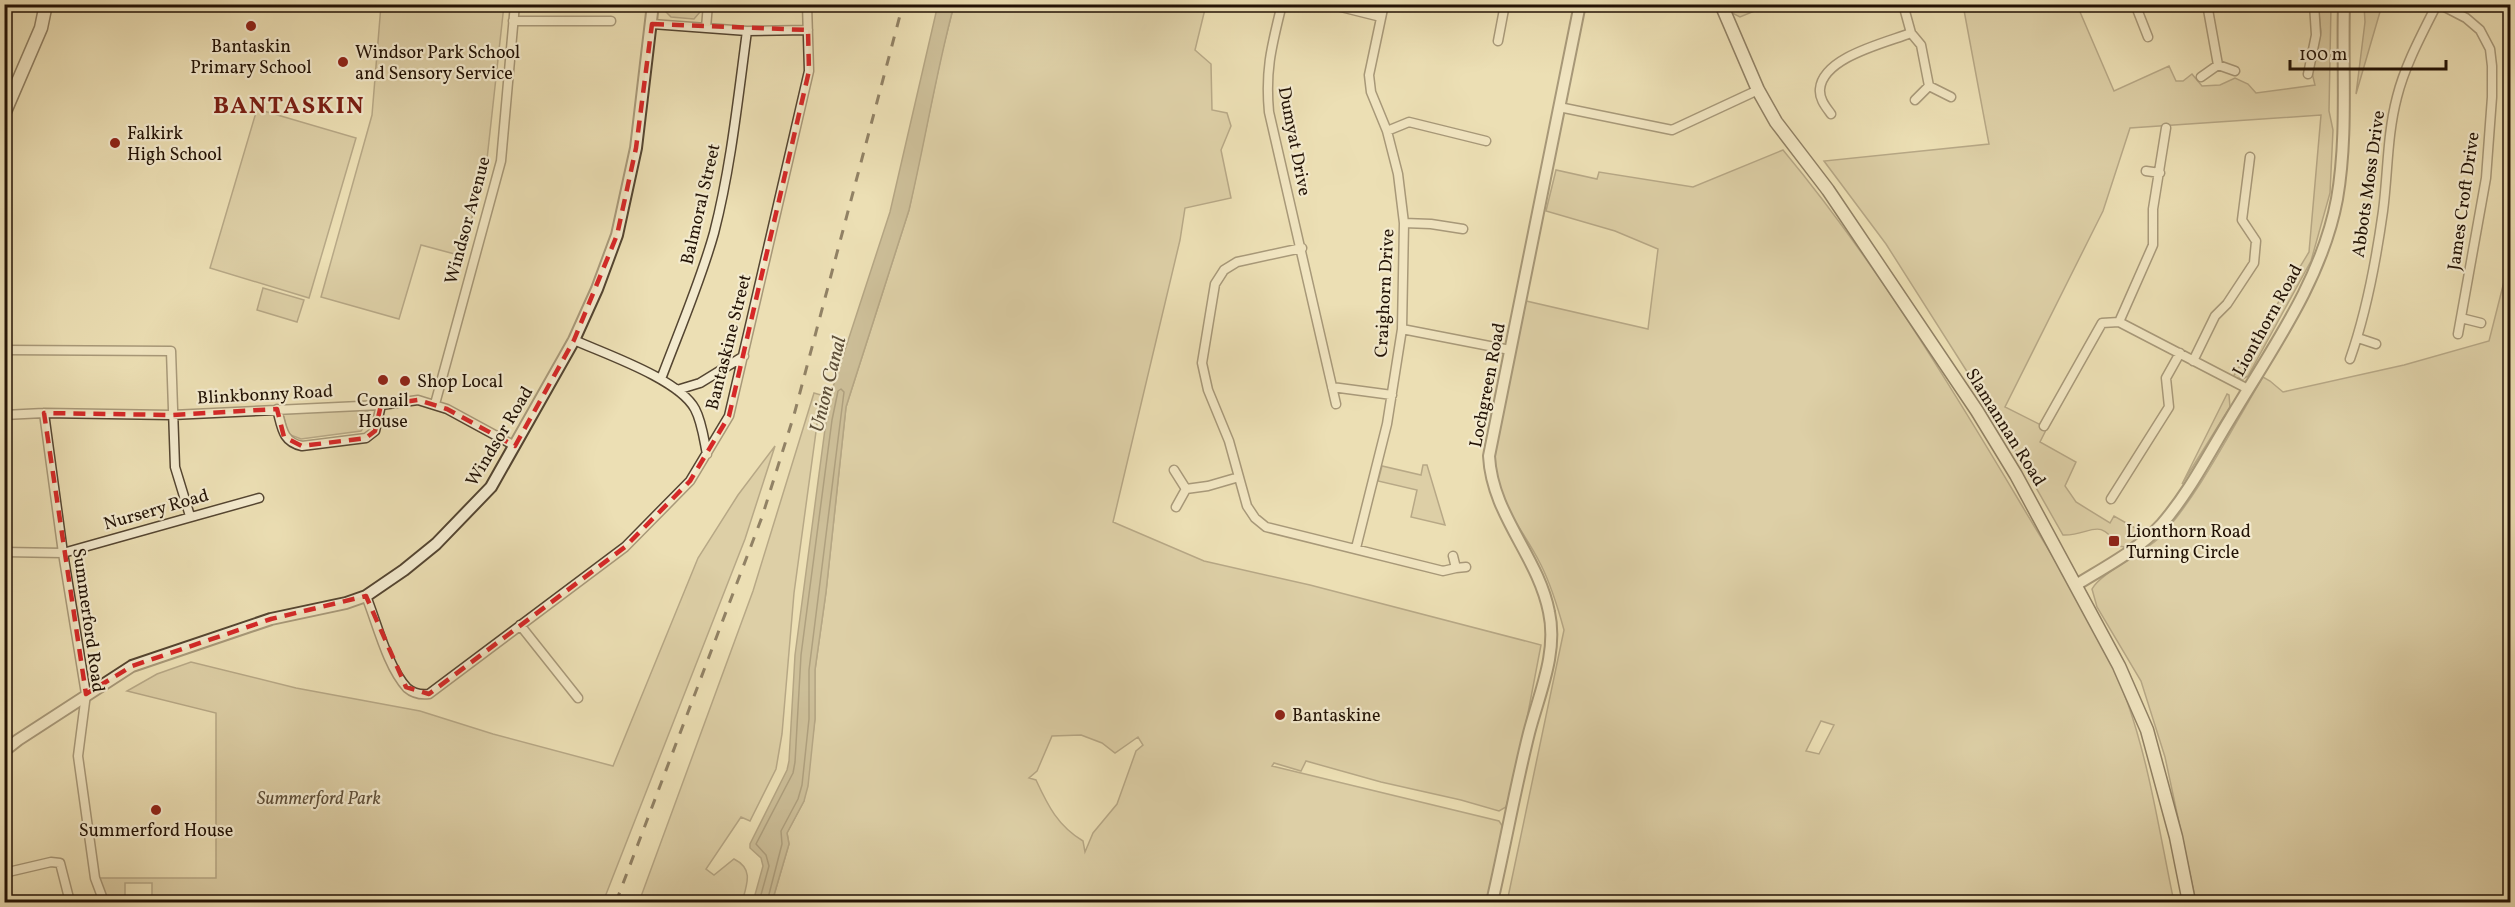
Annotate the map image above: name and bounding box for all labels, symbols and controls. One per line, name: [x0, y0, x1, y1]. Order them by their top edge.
marker: Bantaskin Primary School: [244, 19, 258, 33]
scale bar: [2290, 33, 2446, 71]
place label: Bantaskin Primary School: [190, 35, 312, 81]
place label: Windsor Park School and Sensory Service: [355, 41, 520, 87]
text: 100 m: [2299, 43, 2348, 68]
marker: Windsor Park School and Sensory Service: [336, 55, 350, 69]
street label: Dumyat Drive: [1271, 85, 1316, 198]
district label: BANTASKIN: [213, 90, 365, 124]
street label: Abbots Moss Drive: [2347, 109, 2392, 259]
place label: Falkirk High School: [127, 122, 222, 168]
street label: James Croft Drive: [2442, 130, 2487, 272]
marker: Falkirk High School: [108, 136, 122, 150]
street label: Balmoral Street: [675, 141, 728, 267]
street label: Windsor Avenue: [439, 154, 497, 287]
street label: Craighorn Drive: [1370, 228, 1401, 358]
street label: Lionthorn Road: [2227, 260, 2310, 381]
street label: Bantaskine Street: [700, 272, 758, 413]
street label: Lochgreen Road: [1464, 321, 1513, 450]
water label: Union Canal: [803, 334, 854, 435]
street label: Slamannan Road: [1958, 364, 2051, 492]
place label: Shop Local: [417, 370, 503, 395]
marker: Conail House: [376, 373, 390, 387]
marker: Shop Local: [398, 374, 412, 388]
street label: Blinkbonny Road: [196, 379, 334, 412]
street label: Windsor Road: [460, 382, 540, 492]
place label: Conail House: [357, 389, 409, 435]
street label: Nursery Road: [101, 484, 212, 537]
place label: Lionthorn Road Turning Circle: [2126, 520, 2251, 566]
marker: Lionthorn Road Turning Circle: [2107, 534, 2121, 548]
street label: Summerford Road: [65, 546, 110, 694]
place label: Bantaskine: [1292, 704, 1380, 729]
marker: Bantaskine: [1273, 708, 1287, 722]
park label: Summerford Park: [257, 787, 381, 812]
marker: Summerford House: [149, 803, 163, 817]
place label: Summerford House: [79, 819, 233, 844]

